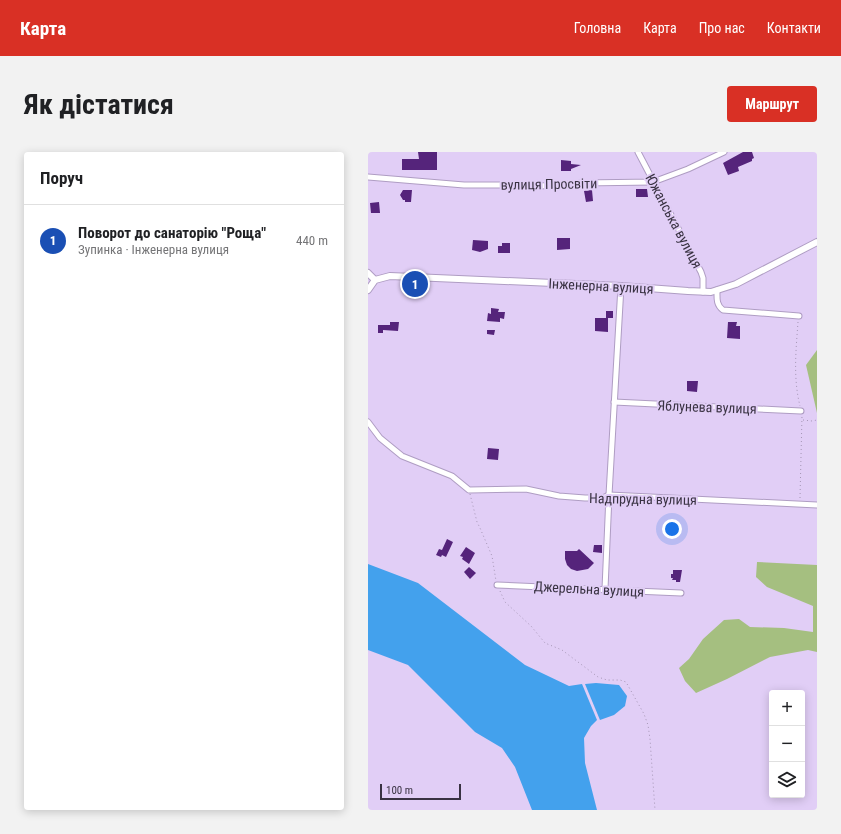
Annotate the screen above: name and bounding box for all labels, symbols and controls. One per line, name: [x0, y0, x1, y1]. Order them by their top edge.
text: Карта: [20, 17, 66, 40]
text: Головна: [574, 20, 621, 36]
text: Карта: [643, 20, 677, 36]
text: Про нас: [699, 20, 745, 36]
text: Контакти: [767, 20, 821, 36]
button: Маршрут: [727, 86, 817, 122]
text: Як дістатися: [24, 88, 174, 121]
text: Поруч: [40, 168, 83, 188]
street label: Южанська вулиця: [642, 171, 706, 271]
street label: вулиця Просвіти: [501, 175, 597, 193]
text: Поворот до санаторію "Роща": [78, 224, 266, 242]
text: 1: [50, 233, 56, 248]
text: 440 m: [296, 233, 328, 248]
text: Зупинка · Інженерна вулиця: [78, 242, 229, 257]
pin: 1: [402, 269, 428, 299]
street label: Інженерна вулиця: [548, 275, 654, 297]
street label: Яблунева вулиця: [657, 397, 757, 417]
street label: Надпрудна вулиця: [589, 490, 697, 508]
your location: [662, 519, 682, 539]
street label: Джерельна вулиця: [534, 578, 644, 600]
map controls: [769, 690, 805, 798]
button: +: [769, 690, 805, 726]
button: −: [769, 726, 805, 762]
button: layers: [769, 762, 805, 798]
scale bar: [380, 782, 461, 801]
text: 100 m: [386, 784, 413, 797]

